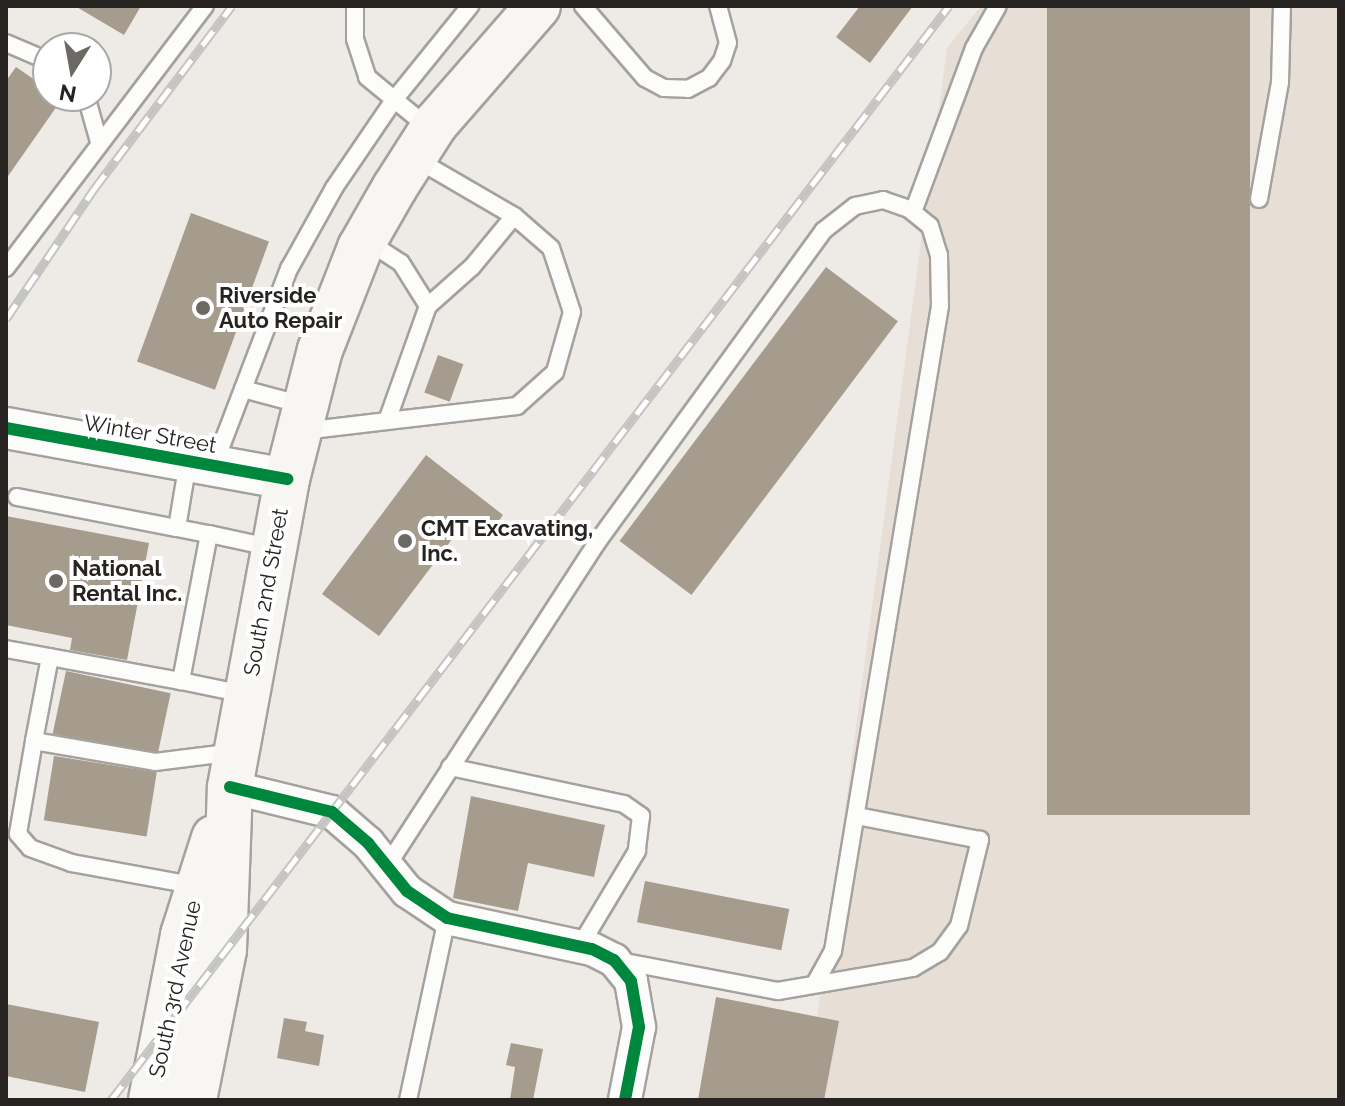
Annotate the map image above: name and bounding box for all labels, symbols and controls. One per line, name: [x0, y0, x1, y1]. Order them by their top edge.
north arrow: [32, 32, 112, 112]
text: N: [57, 79, 79, 108]
place label: Riverside Auto Repair: [219, 282, 342, 334]
marker: Riverside Auto Repair: [194, 299, 212, 317]
street label: Winter Street: [81, 409, 219, 459]
street label: South 2nd Street: [238, 506, 294, 678]
place label: CMT Excavating, Inc.: [421, 515, 594, 566]
marker: CMT Excavating, Inc.: [396, 532, 414, 550]
place label: National Rental Inc.: [72, 555, 183, 606]
marker: National Rental Inc.: [47, 572, 65, 590]
street label: South 3rd Avenue: [143, 898, 207, 1080]

